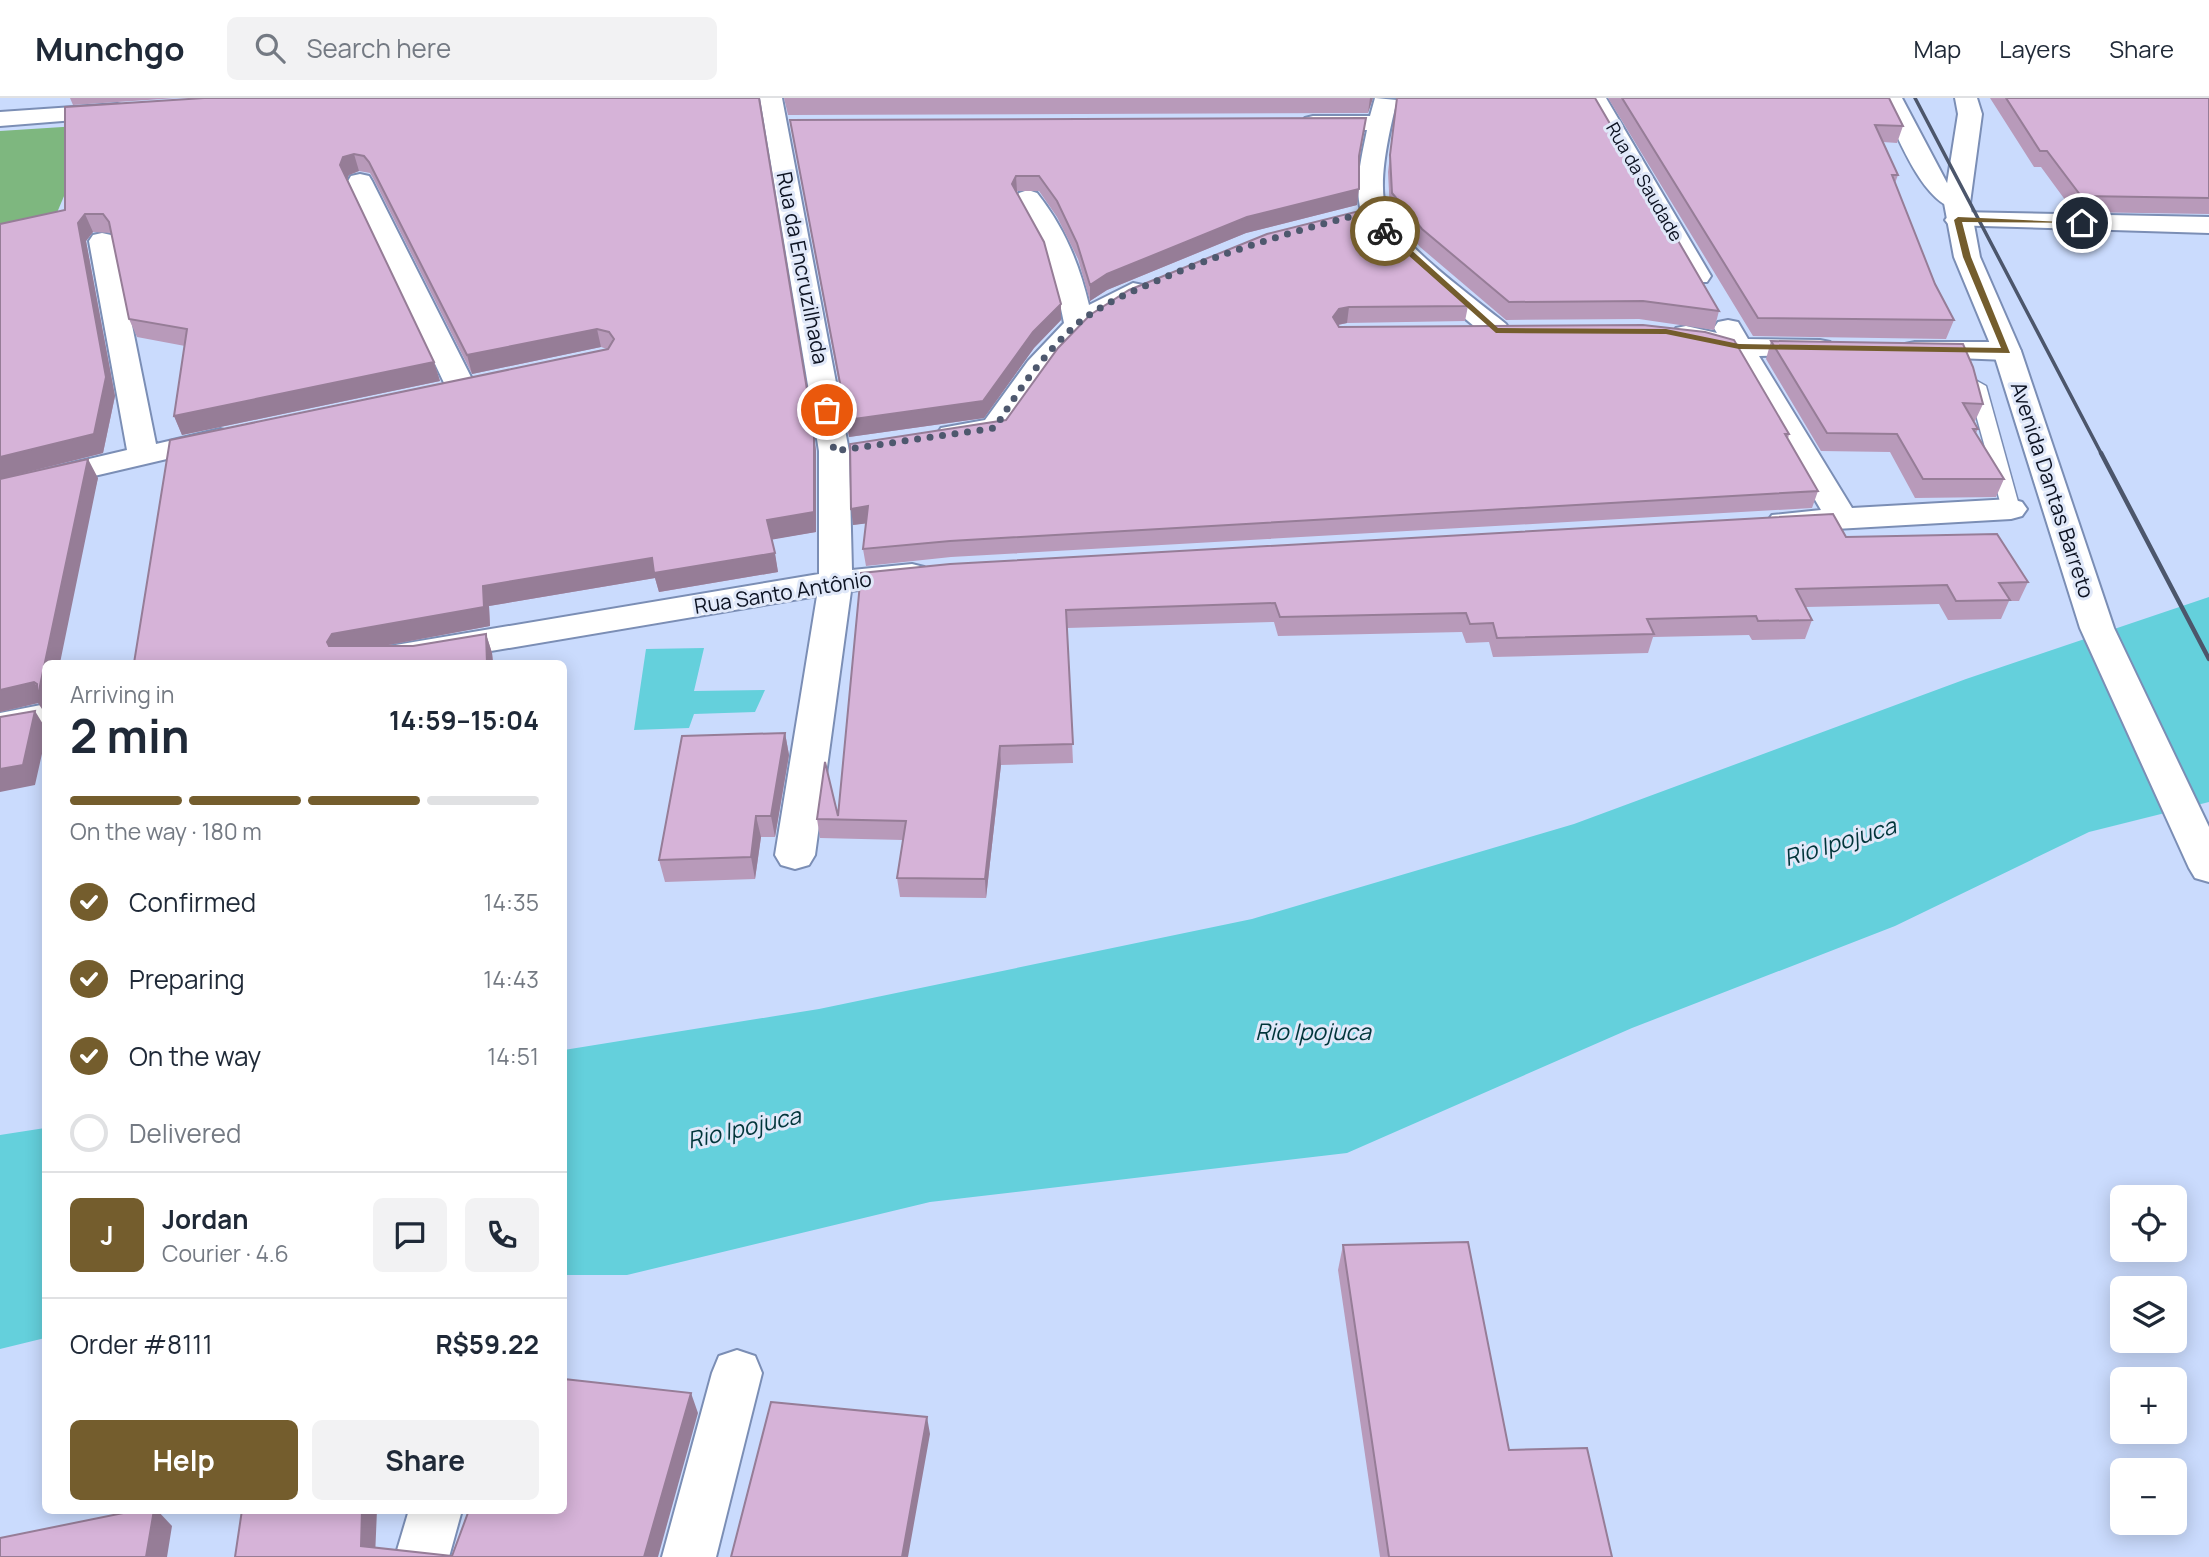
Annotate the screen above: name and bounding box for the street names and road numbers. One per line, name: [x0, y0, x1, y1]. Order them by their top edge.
street label: Rua da Saudade: [1601, 118, 1689, 245]
street label: Rua da Encruzilhada: [771, 169, 835, 366]
street label: Avenida Dantas Barreto: [2005, 378, 2101, 602]
street label: Rua Santo Antônio: [692, 564, 874, 620]

